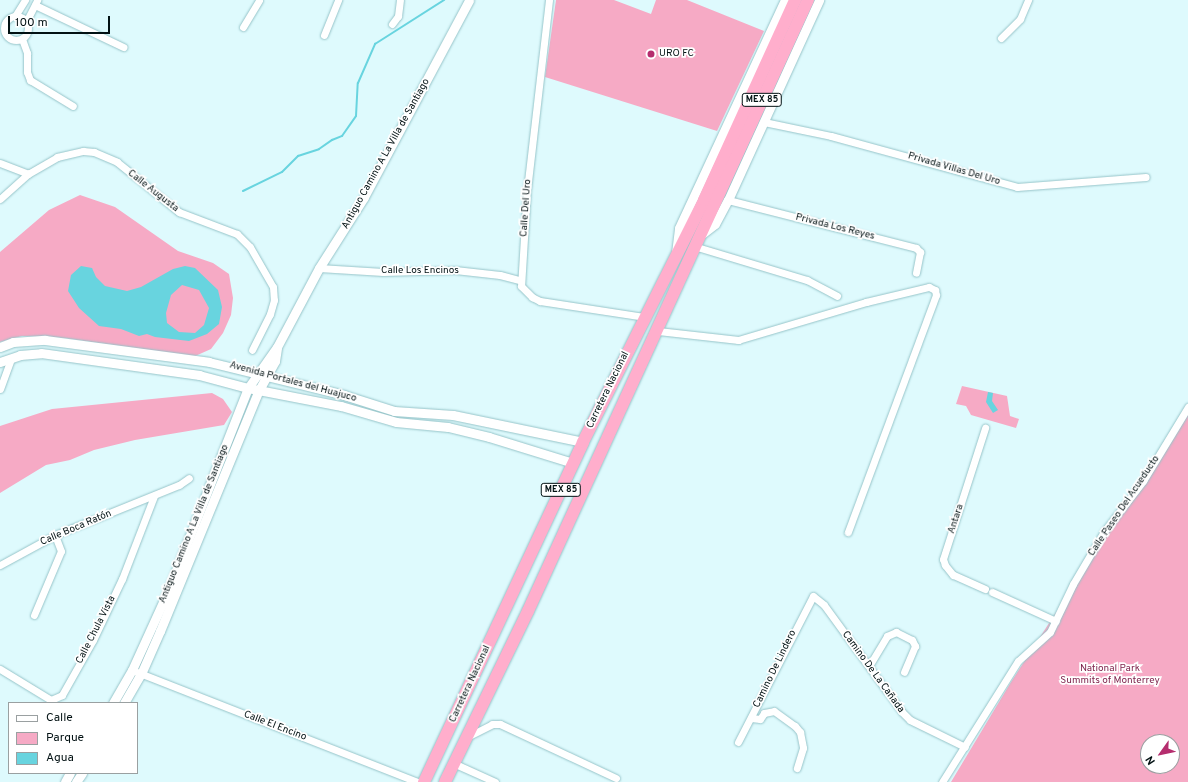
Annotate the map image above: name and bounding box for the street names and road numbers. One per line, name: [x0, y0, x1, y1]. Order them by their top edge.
street label: Antiguo Camino A La Villa de Santiago: [339, 76, 433, 232]
road number: MEX 85: [741, 93, 783, 107]
street label: Privada Villas Del Uro: [906, 150, 1002, 188]
street label: Calle Augusta: [125, 167, 181, 215]
street label: Calle Del Uro: [518, 179, 534, 237]
street label: Privada Los Reyes: [794, 211, 876, 243]
street label: Calle Los Encinos: [381, 265, 459, 277]
street label: Carretera Nacional: [584, 350, 632, 430]
street label: Avenida Portales del Huajuco: [228, 359, 358, 405]
street label: Antiguo Camino A La Villa de Santiago: [156, 442, 232, 606]
street label: Calle Paseo Del Acueducto: [1086, 453, 1162, 559]
road number: MEX 85: [540, 483, 582, 497]
street label: Antara: [946, 503, 966, 535]
street label: Calle Boca Ratón: [39, 508, 113, 548]
street label: Calle Chula Vista: [74, 594, 118, 666]
street label: Camino De Lindero: [751, 628, 799, 710]
street label: Camino De La Cañada: [839, 629, 907, 715]
street label: Carretera Nacional: [447, 643, 493, 725]
street label: Calle El Encino: [242, 709, 308, 743]

